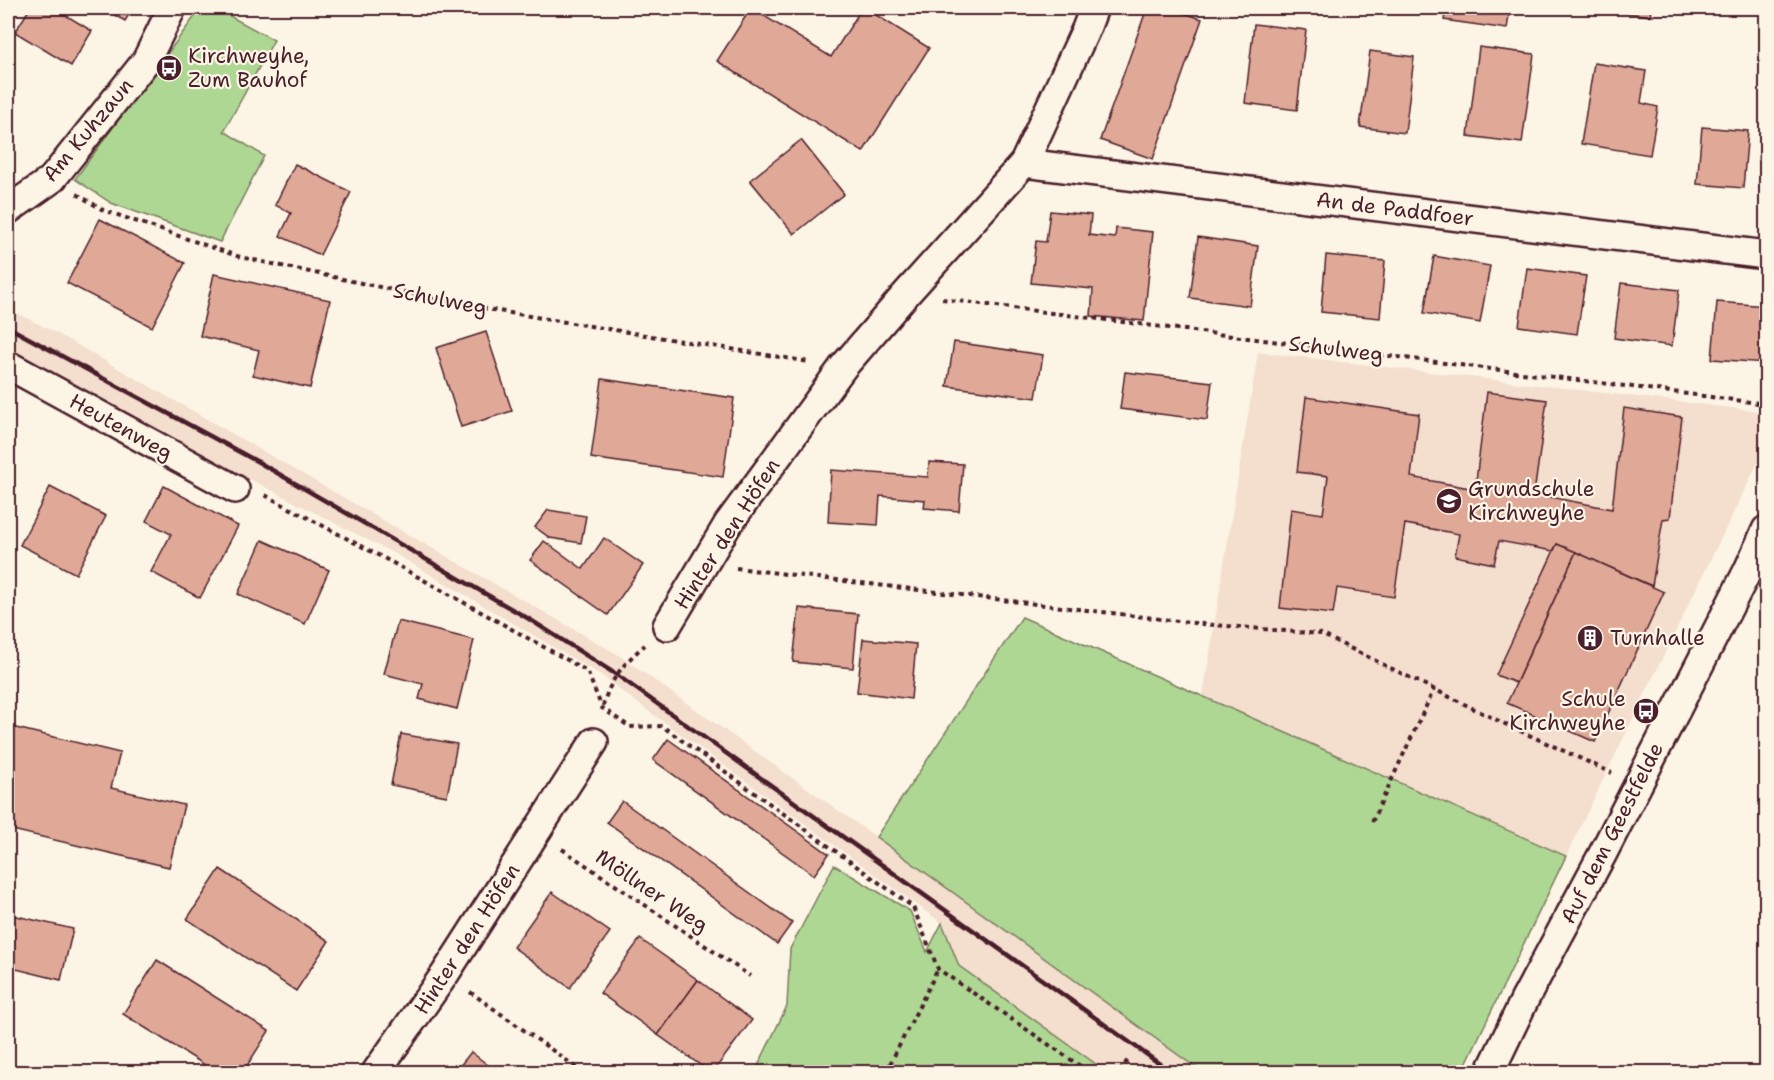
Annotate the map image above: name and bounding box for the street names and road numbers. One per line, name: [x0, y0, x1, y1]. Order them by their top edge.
street label: Am Kuhzaun: [36, 72, 140, 188]
street label: An de Paddfoer: [1315, 185, 1475, 233]
street label: Schulweg: [391, 276, 489, 322]
street label: Schulweg: [1287, 329, 1385, 369]
street label: Heutenweg: [64, 387, 178, 467]
street label: Hinter den Höfen: [668, 453, 786, 615]
street label: Auf dem Geestfelde: [1554, 738, 1670, 928]
street label: Möllner Weg: [590, 843, 714, 939]
street label: Hinter den Höfen: [408, 858, 526, 1020]

